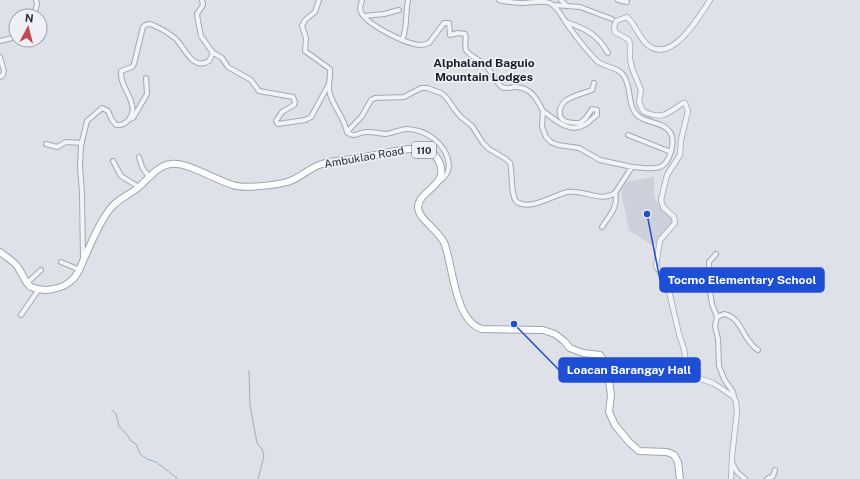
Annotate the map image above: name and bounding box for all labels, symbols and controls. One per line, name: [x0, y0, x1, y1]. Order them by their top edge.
north arrow: [8, 8, 48, 48]
text: N: [24, 12, 34, 25]
district label: Alphaland Baguio Mountain Lodges: [433, 56, 535, 84]
road number: 110: [412, 142, 436, 158]
street label: Ambuklao Road: [323, 144, 405, 170]
callout: Tocmo Elementary School: [660, 268, 824, 292]
text: Tocmo Elementary School: [668, 273, 816, 287]
callout: Loacan Barangay Hall: [559, 358, 700, 382]
text: Loacan Barangay Hall: [567, 363, 691, 377]

